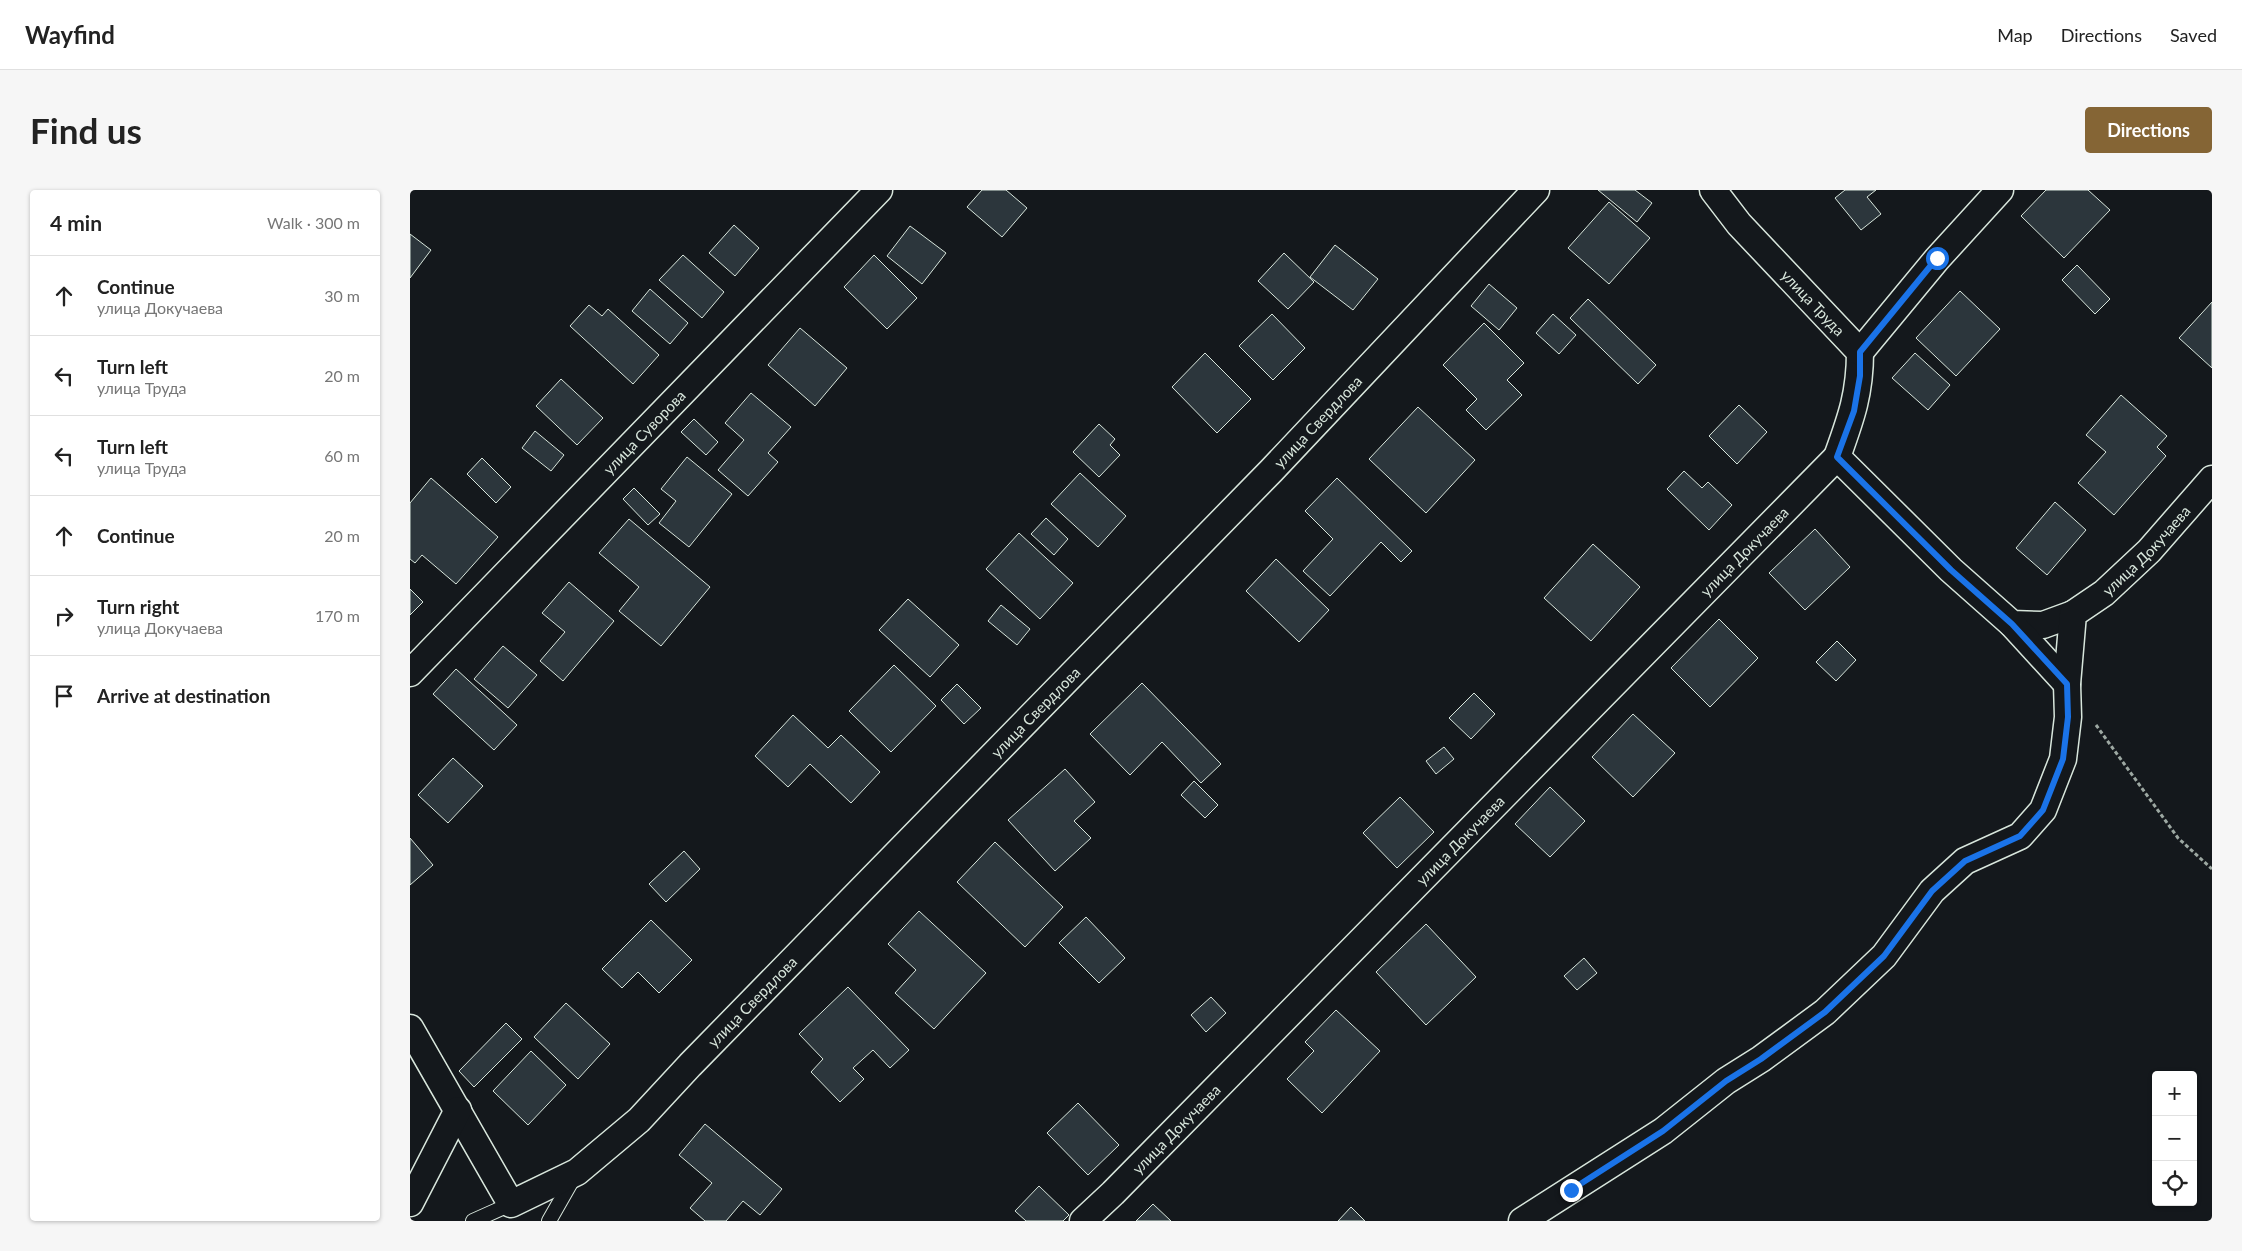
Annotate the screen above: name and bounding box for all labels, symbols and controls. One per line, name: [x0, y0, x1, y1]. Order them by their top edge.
text: Wayfind: [25, 20, 115, 49]
text: Map: [1997, 24, 2033, 46]
text: Directions: [2061, 24, 2142, 46]
text: Saved: [2170, 24, 2217, 46]
button: Directions: [2085, 107, 2212, 153]
text: Find us: [30, 109, 142, 151]
text: 4 min: [50, 210, 102, 235]
text: Walk · 300 m: [267, 213, 360, 232]
route start: [1926, 247, 1949, 270]
street label: улица Труда: [1778, 266, 1849, 339]
text: Continue: [97, 275, 175, 298]
icon: ahead: [50, 282, 78, 310]
text: 30 m: [324, 286, 360, 305]
text: улица Докучаева: [97, 298, 223, 317]
text: Turn left: [97, 355, 168, 378]
icon: left: [50, 362, 78, 390]
text: 20 m: [324, 366, 360, 385]
street label: улица Свердлова: [1270, 372, 1365, 471]
text: улица Труда: [97, 378, 187, 397]
street label: улица Суворова: [599, 386, 689, 478]
text: Turn left: [97, 435, 168, 458]
icon: left: [50, 442, 78, 470]
text: 60 m: [324, 446, 360, 465]
text: улица Труда: [97, 458, 187, 477]
street label: улица Докучаева: [2098, 502, 2194, 599]
street label: улица Докучаева: [1696, 503, 1792, 600]
icon: ahead: [50, 522, 78, 550]
text: Continue: [97, 524, 175, 547]
text: 20 m: [324, 526, 360, 545]
text: Turn right: [97, 595, 179, 618]
icon: right: [50, 602, 78, 630]
text: 170 m: [315, 606, 360, 625]
text: улица Докучаева: [97, 618, 223, 637]
street label: улица Свердлова: [987, 663, 1084, 761]
icon: arrive: [50, 682, 78, 710]
text: Arrive at destination: [97, 684, 270, 707]
street label: улица Докучаева: [1412, 792, 1508, 889]
street label: улица Свердлова: [704, 952, 800, 1051]
map controls: [2152, 1071, 2197, 1206]
button: +: [2152, 1071, 2197, 1116]
street label: улица Докучаева: [1128, 1080, 1224, 1177]
button: −: [2152, 1116, 2197, 1161]
button: locate: [2152, 1161, 2197, 1206]
route end: [1560, 1179, 1583, 1202]

